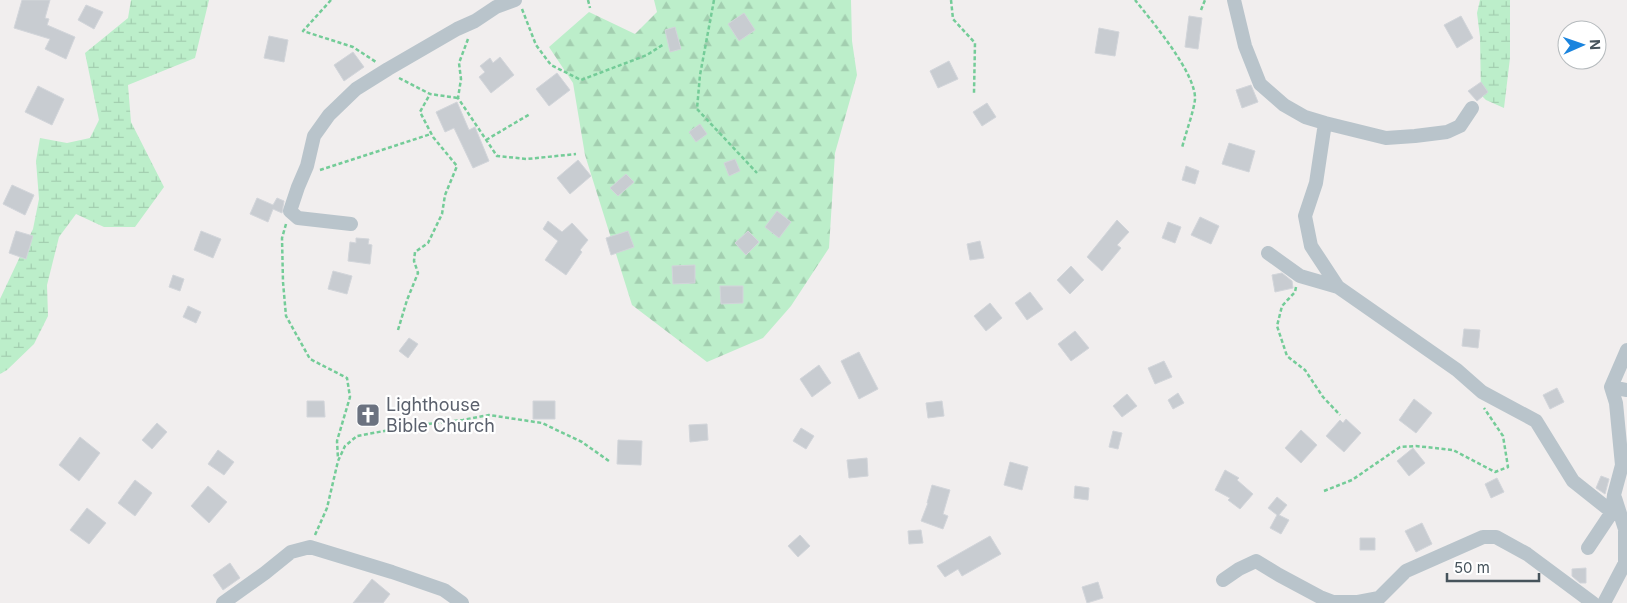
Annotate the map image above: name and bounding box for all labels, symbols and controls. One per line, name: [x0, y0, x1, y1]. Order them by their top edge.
north arrow: [1557, 20, 1607, 70]
text: N: [1587, 39, 1604, 50]
place label: Lighthouse Bible Church: [386, 394, 495, 436]
church icon: Lighthouse Bible Church: [355, 402, 381, 428]
scale bar: [1447, 550, 1540, 582]
text: 50 m: [1454, 558, 1490, 577]

